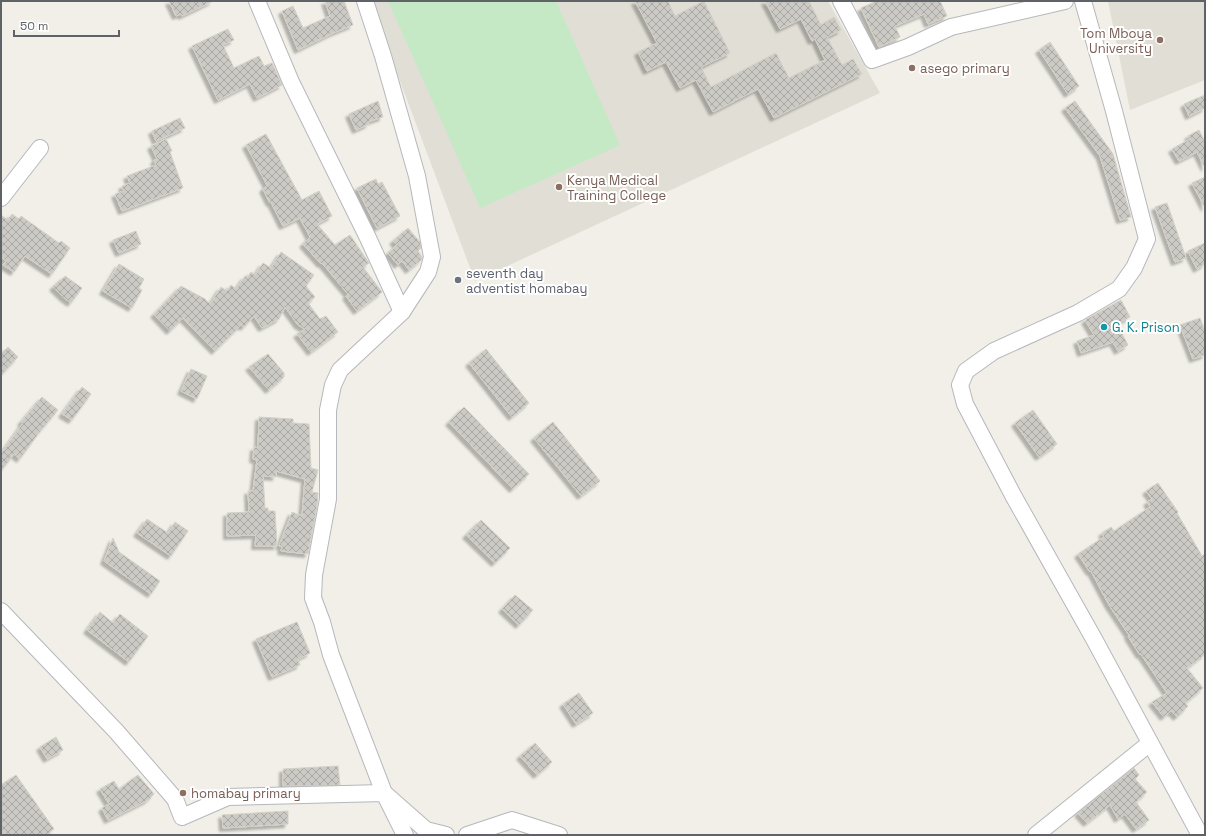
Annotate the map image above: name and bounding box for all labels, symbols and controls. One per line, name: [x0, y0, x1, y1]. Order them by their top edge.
scale bar: [14, 12, 119, 38]
text: 50 m: [20, 18, 48, 34]
place label: Tom Mboya University: [1080, 25, 1153, 57]
marker: Tom Mboya University: [1155, 35, 1165, 45]
place label: asego primary: [920, 60, 1010, 77]
marker: asego primary: [907, 63, 917, 73]
place label: Kenya Medical Training College: [567, 172, 666, 204]
marker: Kenya Medical Training College: [554, 182, 564, 192]
place label: seventh day adventist homabay: [466, 265, 587, 297]
marker: seventh day adventist homabay: [453, 275, 463, 285]
place label: G. K. Prison: [1112, 319, 1180, 336]
marker: G. K. Prison: [1099, 322, 1109, 332]
place label: homabay primary: [191, 785, 301, 802]
marker: homabay primary: [178, 788, 188, 798]

